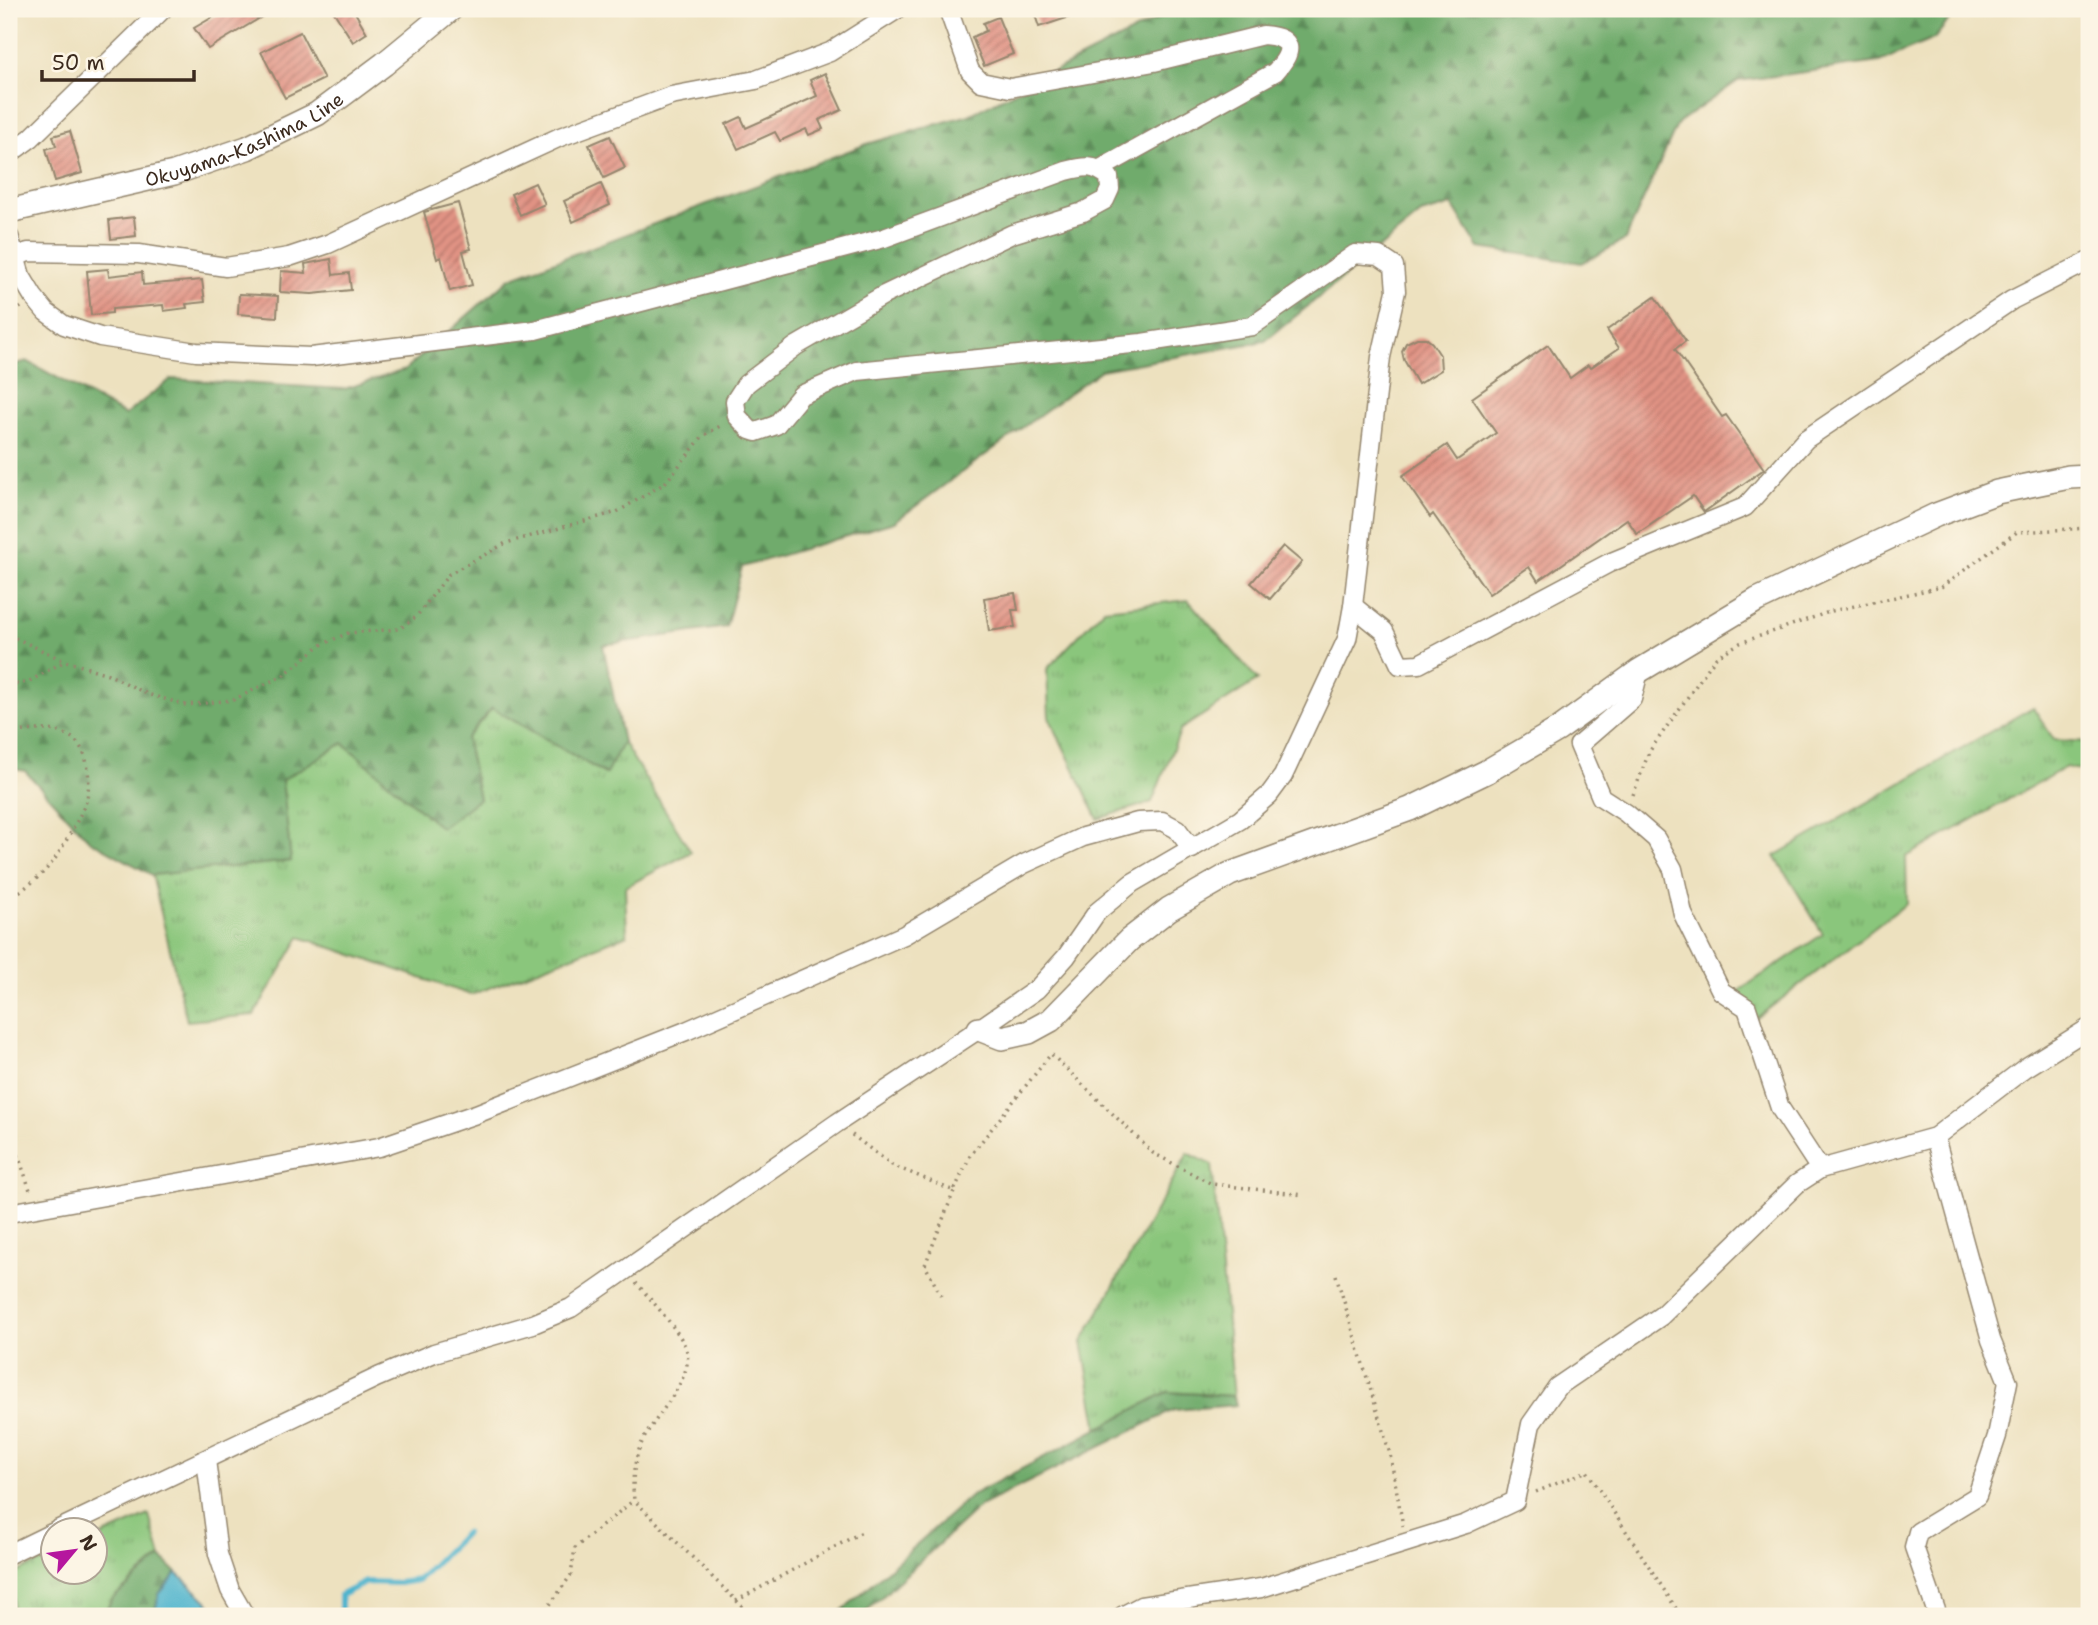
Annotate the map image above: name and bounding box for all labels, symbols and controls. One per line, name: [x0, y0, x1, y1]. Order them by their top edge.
scale bar: [42, 38, 194, 82]
text: 50 m: [52, 49, 105, 77]
street label: Okuyama-Kashima Line: [142, 86, 349, 192]
north arrow: [38, 1516, 108, 1586]
text: N: [74, 1530, 103, 1556]

